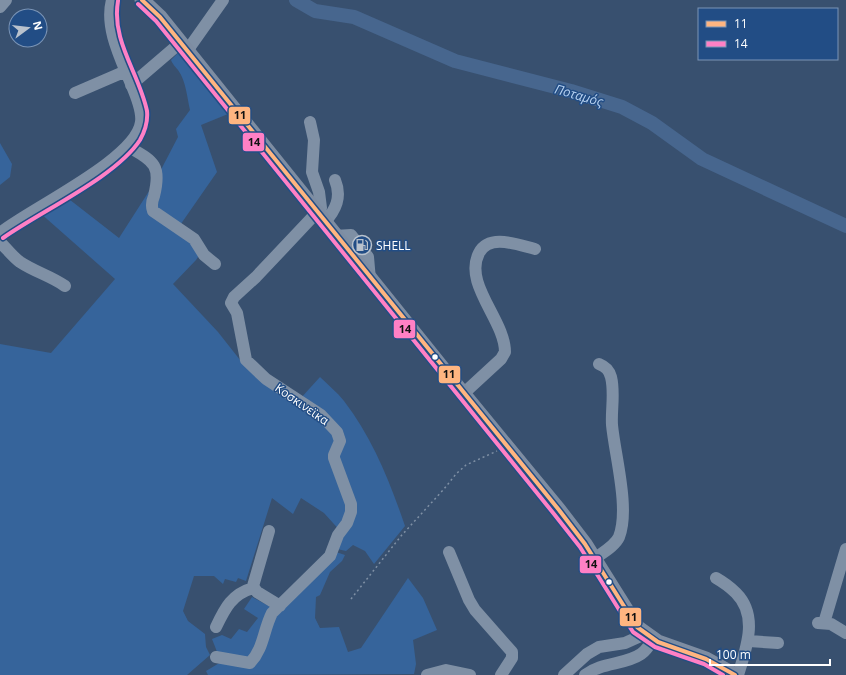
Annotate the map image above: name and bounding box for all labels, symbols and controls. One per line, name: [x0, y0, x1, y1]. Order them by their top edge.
north arrow: [8, 8, 48, 48]
legend: [698, 8, 838, 60]
text: 11: [734, 15, 748, 32]
text: N: [30, 19, 47, 32]
text: 14: [734, 35, 748, 52]
water label: Ποταμός: [553, 79, 606, 111]
line badge: 11: [228, 106, 251, 125]
text: 11: [234, 107, 246, 122]
line badge: 14: [242, 132, 265, 152]
text: 14: [248, 134, 261, 149]
fuel station icon: SHELL: [351, 234, 373, 256]
place label: SHELL: [376, 237, 411, 254]
line badge: 14: [393, 319, 416, 339]
text: 14: [399, 321, 412, 336]
unlabelled marker: [430, 352, 440, 362]
line badge: 11: [438, 365, 461, 384]
text: 11: [443, 366, 455, 381]
street label: Κοσκινεϊκα: [272, 379, 333, 429]
line badge: 14: [579, 555, 602, 574]
text: 14: [585, 556, 598, 571]
unlabelled marker: [604, 577, 614, 587]
line badge: 11: [619, 607, 642, 627]
text: 11: [625, 609, 637, 624]
scale bar: [710, 641, 830, 667]
text: 100 m: [716, 646, 751, 663]

